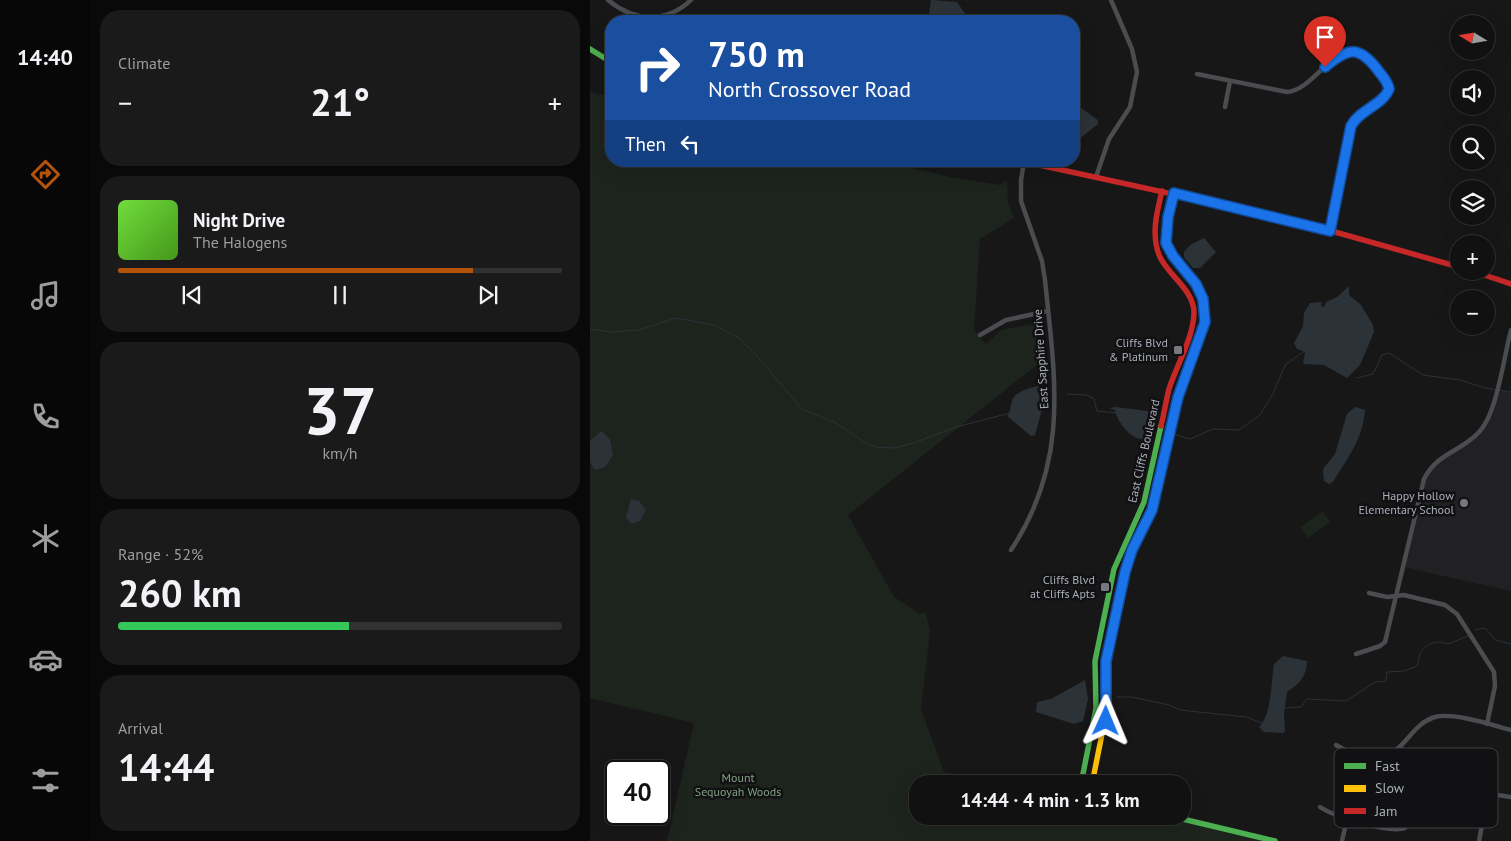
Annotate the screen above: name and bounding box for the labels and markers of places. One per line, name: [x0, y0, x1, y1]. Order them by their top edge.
pin: [1304, 16, 1346, 67]
place label: Cliffs Blvd & Platinum: [1109, 335, 1168, 364]
marker: Cliffs Blvd & Platinum: [1172, 344, 1184, 356]
place label: Happy Hollow Elementary School: [1358, 488, 1454, 517]
marker: Happy Hollow Elementary School: [1458, 497, 1470, 509]
place label: Cliffs Blvd at Cliffs Apts: [1030, 572, 1095, 601]
marker: Cliffs Blvd at Cliffs Apts: [1099, 581, 1111, 593]

